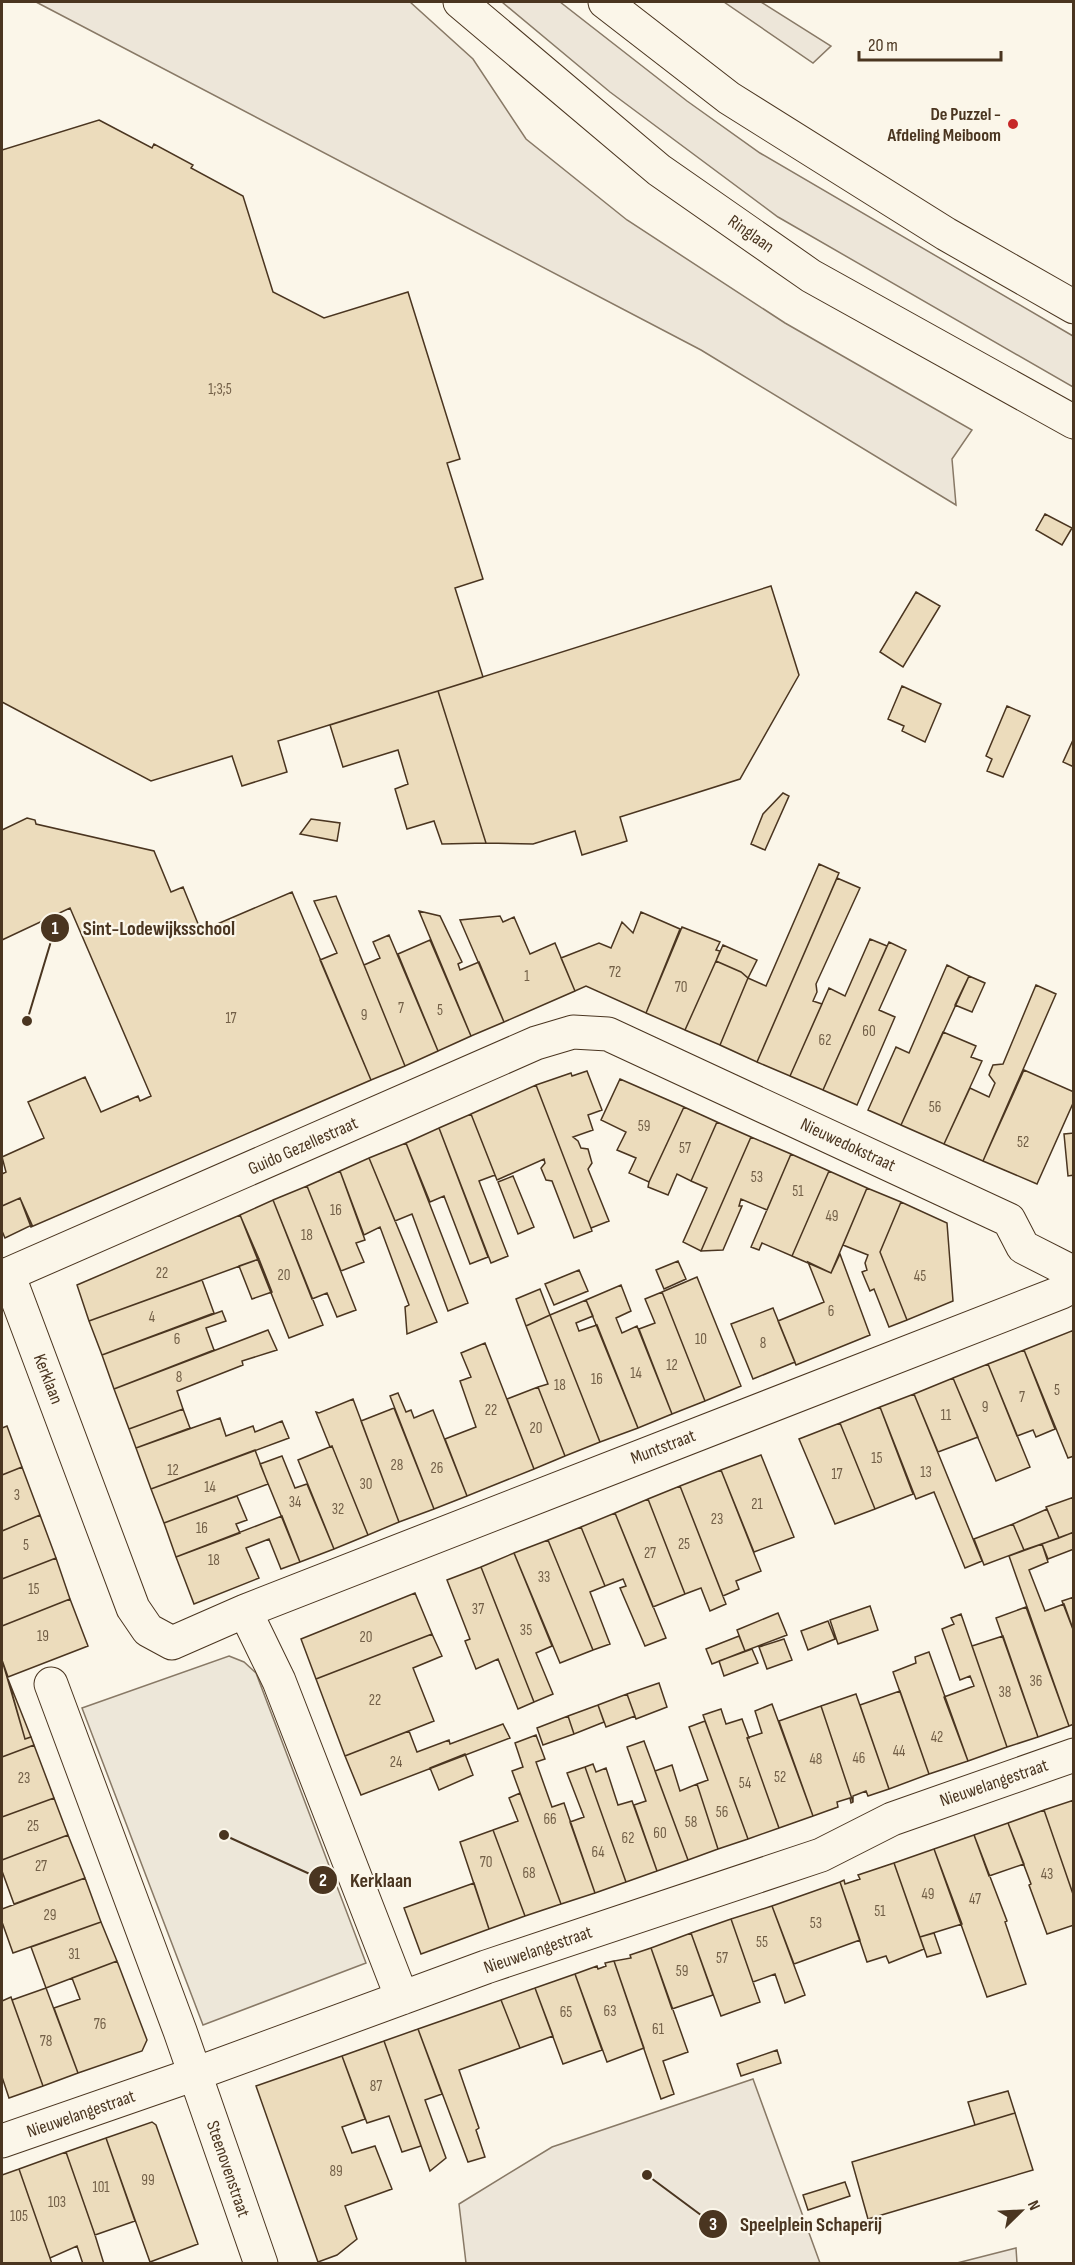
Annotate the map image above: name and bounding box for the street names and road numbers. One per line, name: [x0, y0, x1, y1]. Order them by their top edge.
street label: Ringlaan: [724, 211, 778, 257]
street label: Guido Gezellestraat: [245, 1112, 361, 1179]
street label: Nieuwedokstraat: [797, 1114, 899, 1176]
street label: Kerklaan: [29, 1351, 67, 1407]
street label: Muntstraat: [628, 1425, 699, 1469]
street label: Nieuwelangestraat: [937, 1755, 1051, 1811]
street label: Nieuwelangestraat: [481, 1922, 595, 1978]
street label: Nieuwelangestraat: [24, 2086, 138, 2142]
street label: Steenovenstraat: [202, 2118, 254, 2220]

